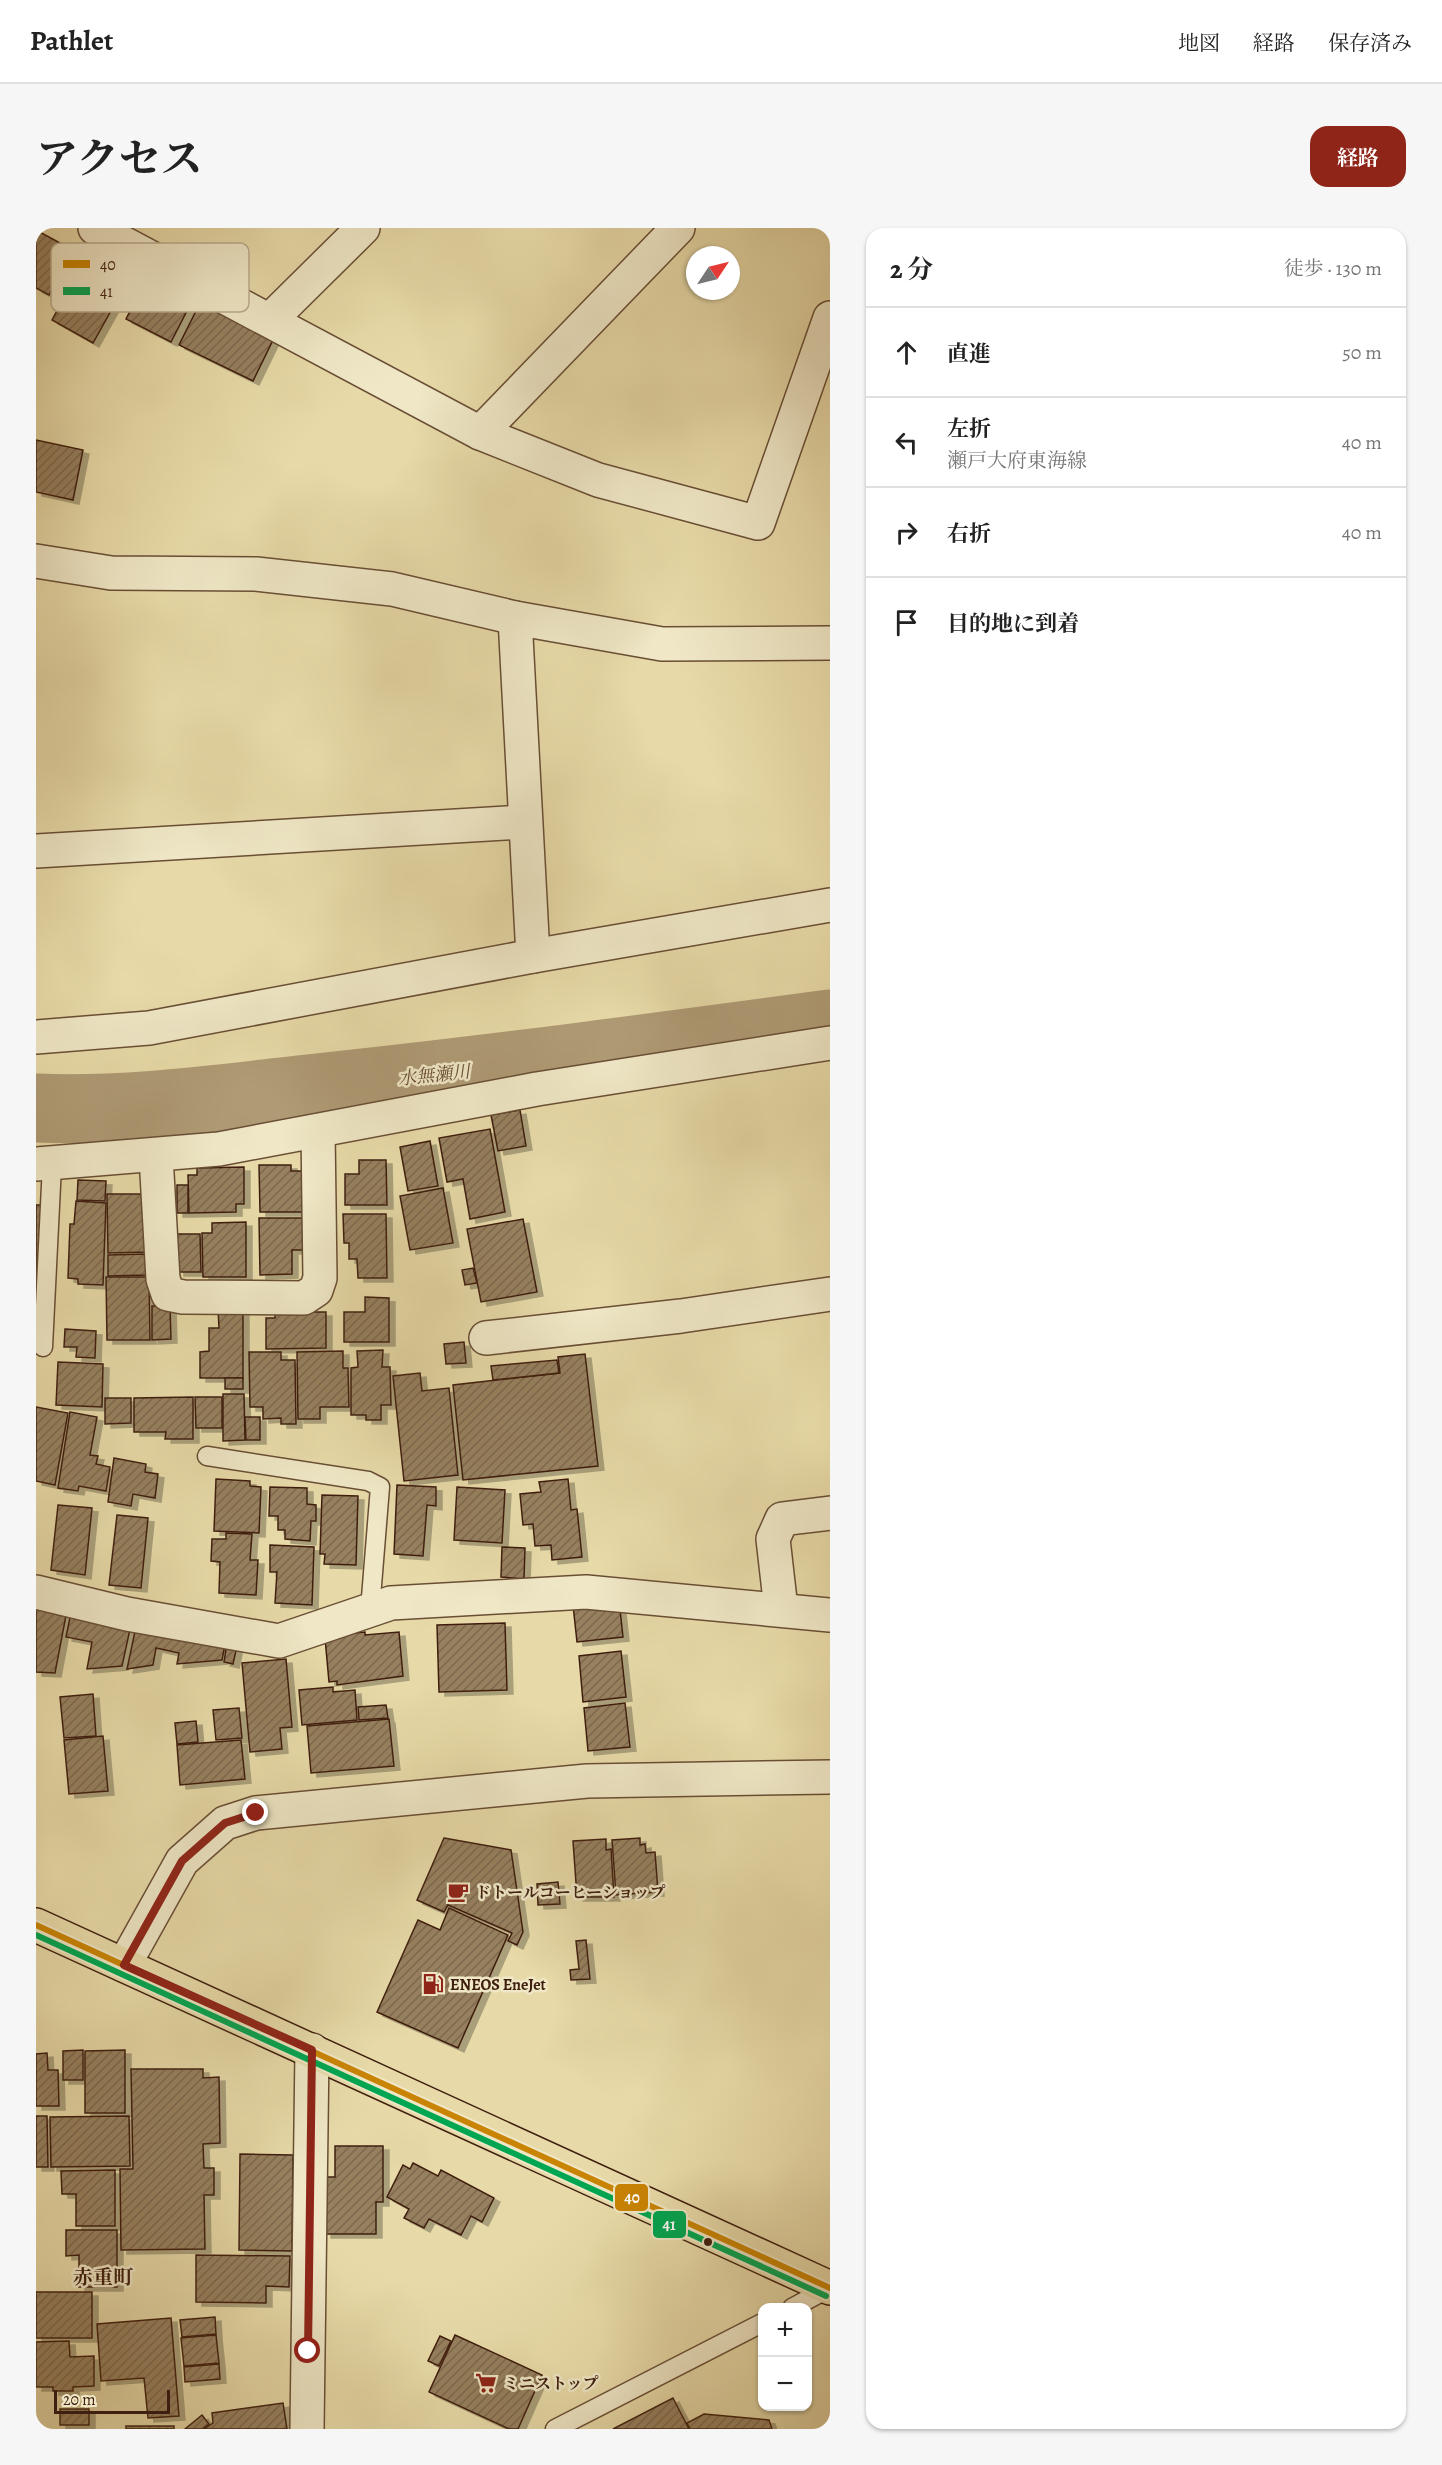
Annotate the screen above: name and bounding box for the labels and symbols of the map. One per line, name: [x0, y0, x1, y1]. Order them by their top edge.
legend: [51, 243, 249, 312]
north arrow: [686, 246, 740, 300]
text: 40: [100, 254, 116, 276]
text: 41: [100, 281, 113, 303]
water label: 水無瀬川: [397, 1059, 473, 1091]
route end: [242, 1799, 268, 1825]
cafe icon: ドトールコーヒーショップ: [446, 1880, 470, 1904]
place label: ドトールコーヒーショップ: [475, 1882, 665, 1904]
fuel station icon: ENEOS EneJet: [421, 1972, 445, 1996]
place label: ENEOS EneJet: [450, 1974, 547, 1996]
line badge: 40: [614, 2183, 649, 2212]
text: 40: [624, 2187, 640, 2209]
line badge: 41: [652, 2210, 687, 2239]
text: 41: [662, 2214, 676, 2236]
unlabelled marker: [702, 2236, 714, 2248]
district label: 赤重町: [73, 2264, 134, 2291]
route start: [294, 2337, 320, 2363]
supermarket icon: ミニストップ: [474, 2371, 498, 2395]
place label: ミニストップ: [503, 2373, 599, 2395]
scale bar: [54, 2387, 170, 2414]

